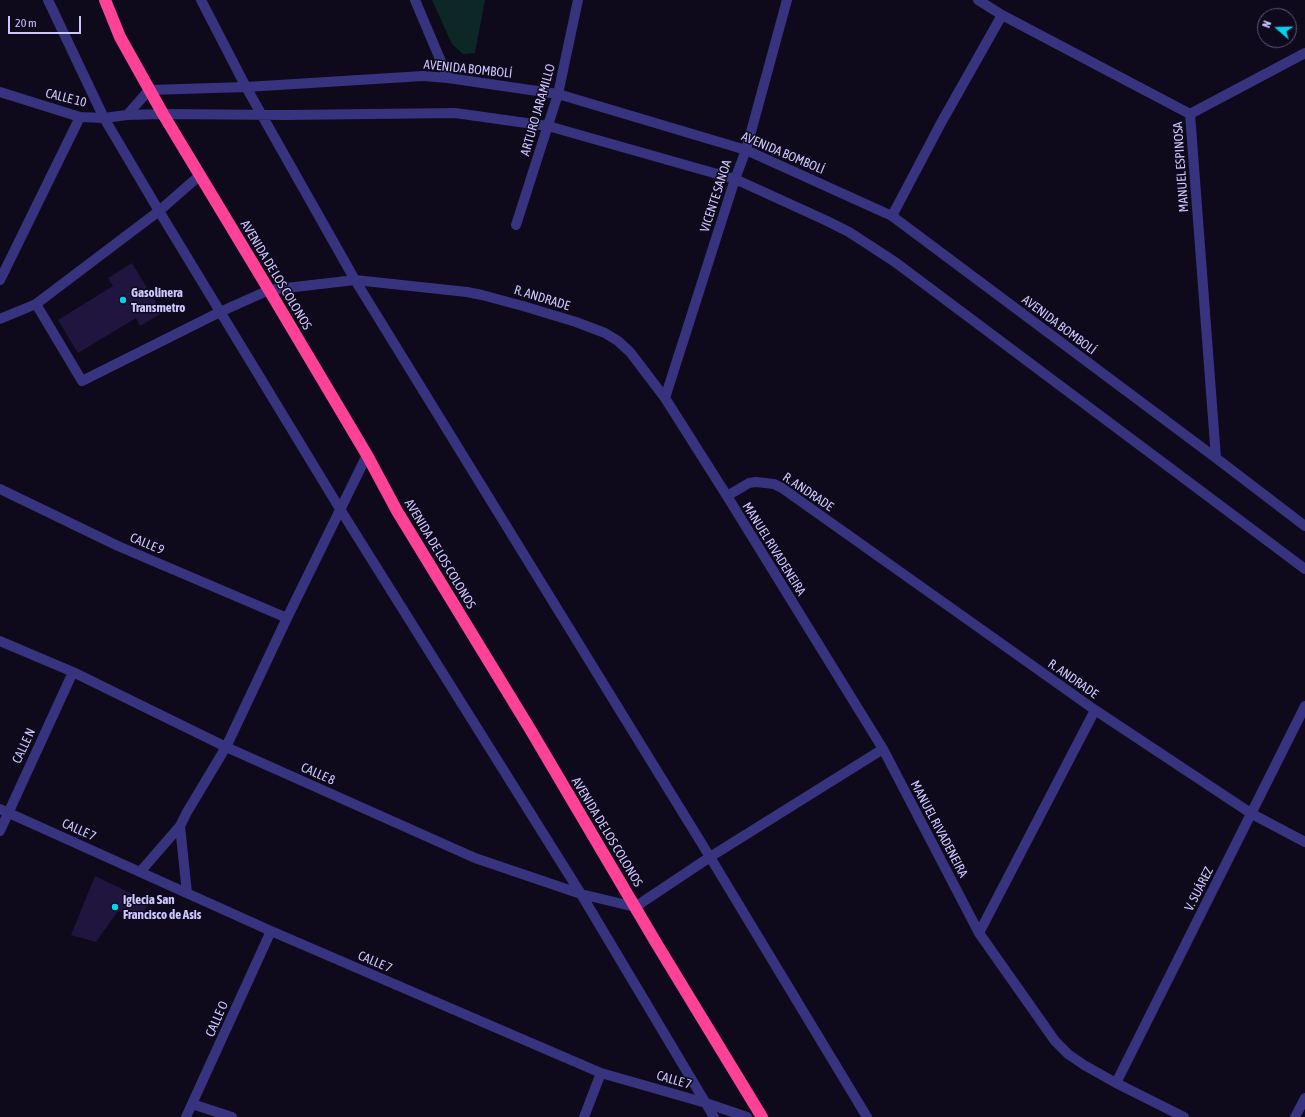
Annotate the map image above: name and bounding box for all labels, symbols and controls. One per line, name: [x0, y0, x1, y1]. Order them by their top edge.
scale bar: [10, 8, 83, 34]
north arrow: [1257, 8, 1297, 48]
text: 20 m: [15, 16, 37, 30]
text: N: [1260, 19, 1273, 29]
street label: AVENIDA BOMBOLÍ: [423, 57, 513, 81]
street label: ARTURO JARAMILLO: [517, 62, 559, 158]
street label: CALLE 10: [44, 85, 88, 111]
street label: MANUEL ESPINOSA: [1170, 121, 1192, 213]
street label: AVENIDA BOMBOLÍ: [739, 128, 827, 178]
street label: VICENTE SANOA: [697, 158, 735, 234]
street label: AVENIDA DE LOS COLONOS: [237, 217, 315, 333]
street label: R. ANDRADE: [512, 282, 572, 314]
place label: Gasolinera Transmetro: [131, 285, 185, 316]
street label: AVENIDA BOMBOLÍ: [1019, 292, 1099, 358]
marker: Gasolinera Transmetro: [118, 295, 128, 305]
street label: R. ANDRADE: [780, 469, 836, 515]
street label: AVENIDA DE LOS COLONOS: [401, 496, 479, 612]
street label: MANUEL RIVADENEIRA: [739, 499, 809, 599]
street label: CALLE 9: [128, 530, 166, 558]
street label: R. ANDRADE: [1045, 656, 1101, 702]
street label: CALLE N: [9, 726, 39, 766]
street label: CALLE 8: [299, 760, 337, 788]
street label: AVENIDA DE LOS COLONOS: [568, 774, 646, 890]
street label: MANUEL RIVADENEIRA: [907, 778, 971, 880]
street label: CALLE 7: [60, 816, 98, 844]
street label: V. SUÁREZ: [1181, 864, 1217, 914]
place label: Iglecia San Francisco de Asis: [123, 892, 201, 923]
marker: Iglecia San Francisco de Asis: [110, 902, 120, 912]
street label: CALLE 7: [356, 948, 394, 976]
street label: CALLE O: [202, 999, 232, 1039]
street label: CALLE 7: [655, 1068, 693, 1092]

